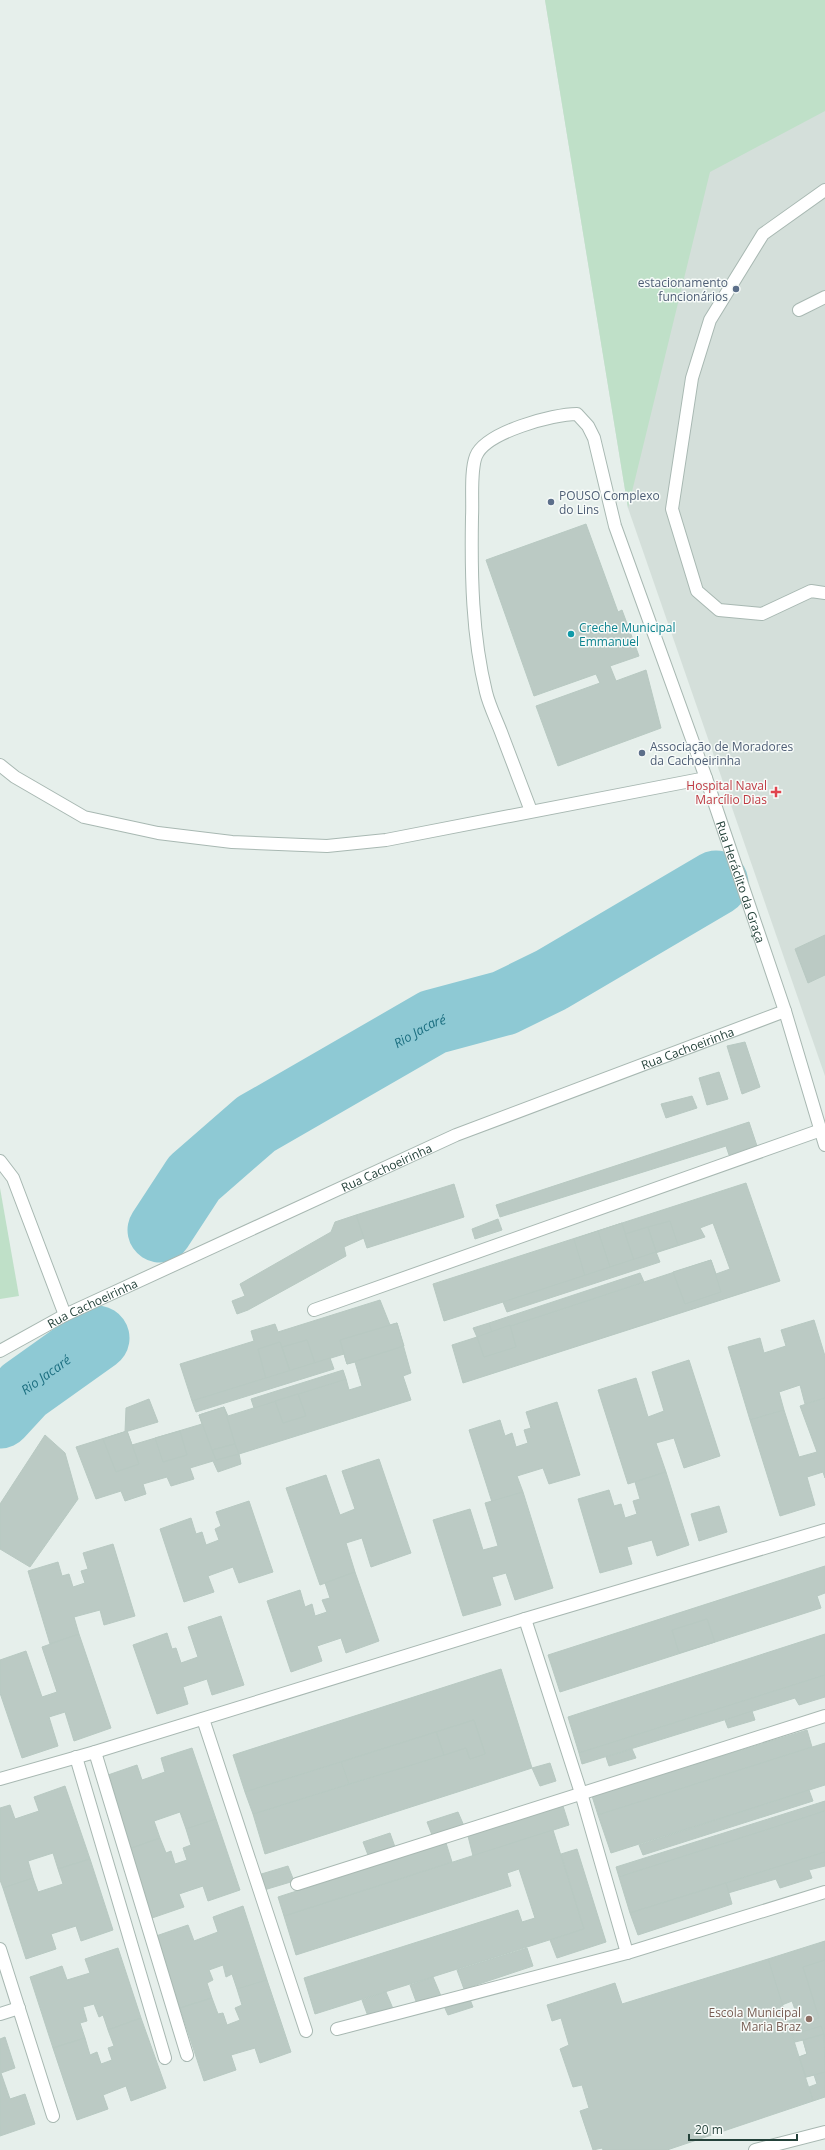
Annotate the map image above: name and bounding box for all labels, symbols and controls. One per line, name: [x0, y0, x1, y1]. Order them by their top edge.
place label: estacionamento funcionários: [638, 274, 728, 305]
marker: estacionamento funcionários: [731, 284, 741, 294]
place label: POUSO Complexo do Lins: [559, 487, 660, 518]
marker: POUSO Complexo do Lins: [546, 497, 556, 507]
place label: Creche Municipal Emmanuel: [579, 619, 676, 650]
marker: Creche Municipal Emmanuel: [566, 629, 576, 639]
place label: Associação de Moradores da Cachoeirinha: [650, 738, 793, 769]
marker: Associação de Moradores da Cachoeirinha: [637, 748, 647, 758]
place label: Hospital Naval Marcílio Dias: [686, 777, 767, 808]
marker: Hospital Naval Marcílio Dias: [770, 786, 782, 798]
street label: Rua Heráclito da Graça: [713, 818, 770, 945]
water label: Rio Jacaré: [390, 1010, 448, 1052]
street label: Rua Cachoeirinha: [638, 1023, 736, 1073]
street label: Rua Cachoeirinha: [338, 1139, 434, 1195]
street label: Rua Cachoeirinha: [44, 1274, 140, 1332]
water label: Rio Jacaré: [17, 1350, 75, 1398]
place label: Escola Municipal Maria Braz: [708, 2004, 801, 2035]
marker: Escola Municipal Maria Braz: [804, 2014, 814, 2024]
scale bar: [689, 2116, 797, 2142]
text: 20 m: [695, 2121, 723, 2138]

